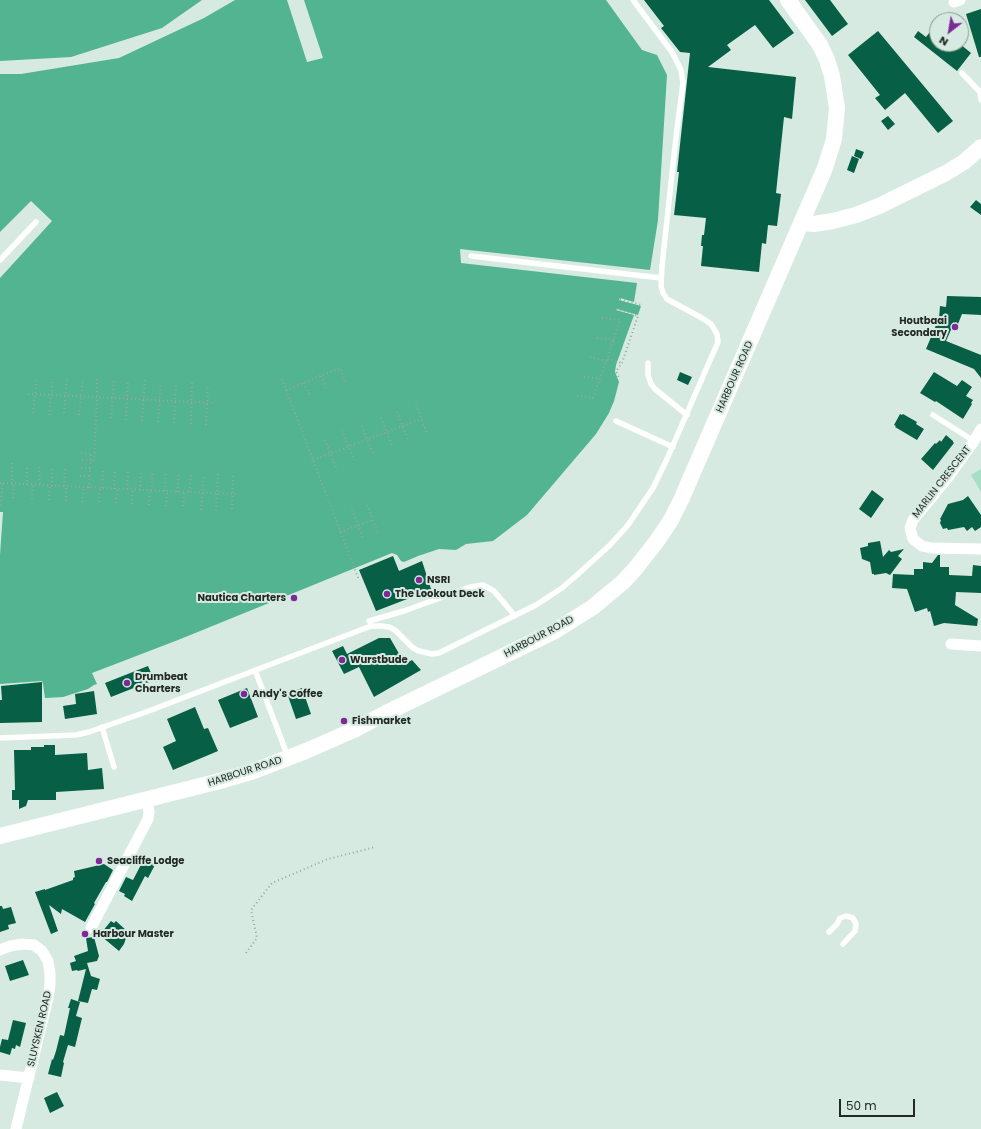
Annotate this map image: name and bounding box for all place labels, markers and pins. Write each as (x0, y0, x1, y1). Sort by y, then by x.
place label: Houtbaai Secondary (891, 315, 947, 338)
marker: Houtbaai Secondary (950, 322, 960, 332)
place label: NSRI (427, 574, 450, 586)
marker: NSRI (414, 575, 424, 585)
place label: The Lookout Deck (395, 588, 485, 600)
marker: The Lookout Deck (382, 589, 392, 599)
place label: Nautica Charters (197, 592, 286, 604)
marker: Nautica Charters (289, 593, 299, 603)
place label: Wurstbude (350, 654, 408, 666)
marker: Wurstbude (337, 655, 347, 665)
place label: Drumbeat Charters (135, 671, 188, 694)
marker: Drumbeat Charters (122, 678, 132, 688)
place label: Andy's Coffee (252, 688, 323, 700)
marker: Andy's Coffee (239, 689, 249, 699)
place label: Fishmarket (352, 715, 411, 727)
marker: Fishmarket (339, 716, 349, 726)
place label: Seacliffe Lodge (107, 855, 184, 867)
marker: Seacliffe Lodge (94, 856, 104, 866)
place label: Harbour Master (93, 928, 174, 940)
marker: Harbour Master (80, 929, 90, 939)

